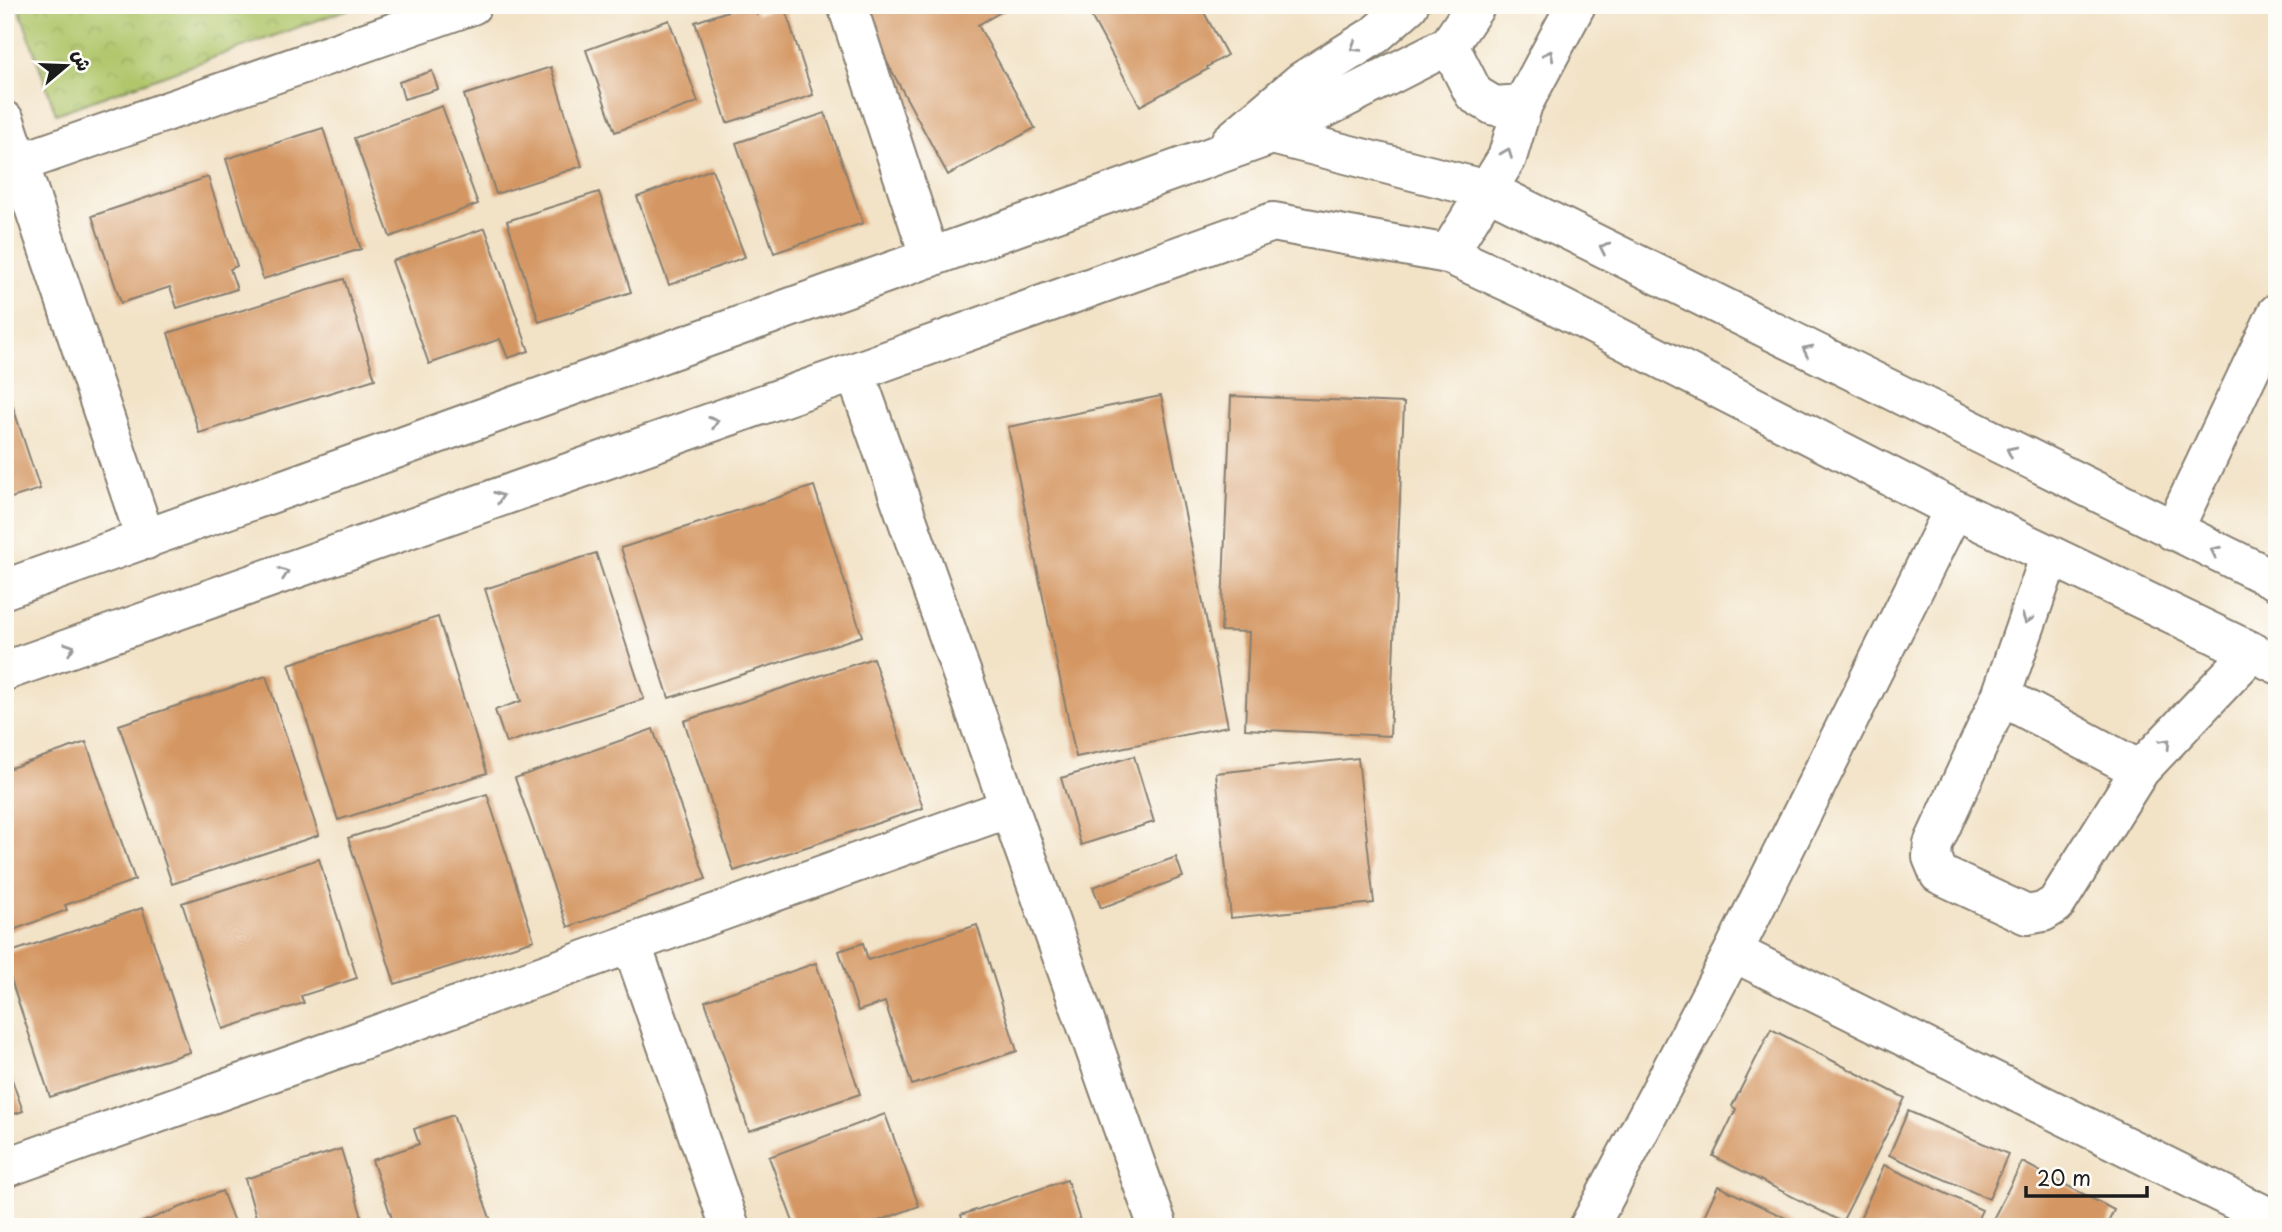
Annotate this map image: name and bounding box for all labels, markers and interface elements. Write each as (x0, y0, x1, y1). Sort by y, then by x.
north arrow (32, 32, 102, 102)
one-way arrow (1350, 39, 1363, 52)
text: ش (66, 46, 100, 75)
one-way arrow (1541, 50, 1554, 62)
one-way arrow (1499, 148, 1513, 160)
one-way arrow (1599, 243, 1611, 257)
one-way arrow (1802, 344, 1814, 358)
one-way arrow (707, 416, 719, 430)
one-way arrow (2006, 446, 2018, 460)
one-way arrow (492, 491, 505, 505)
one-way arrow (2210, 546, 2222, 560)
one-way arrow (278, 567, 290, 581)
one-way arrow (2021, 613, 2035, 625)
one-way arrow (63, 642, 75, 656)
one-way arrow (2157, 739, 2170, 752)
scale bar (2026, 1155, 2147, 1199)
text: 20 m (2037, 1161, 2091, 1193)

